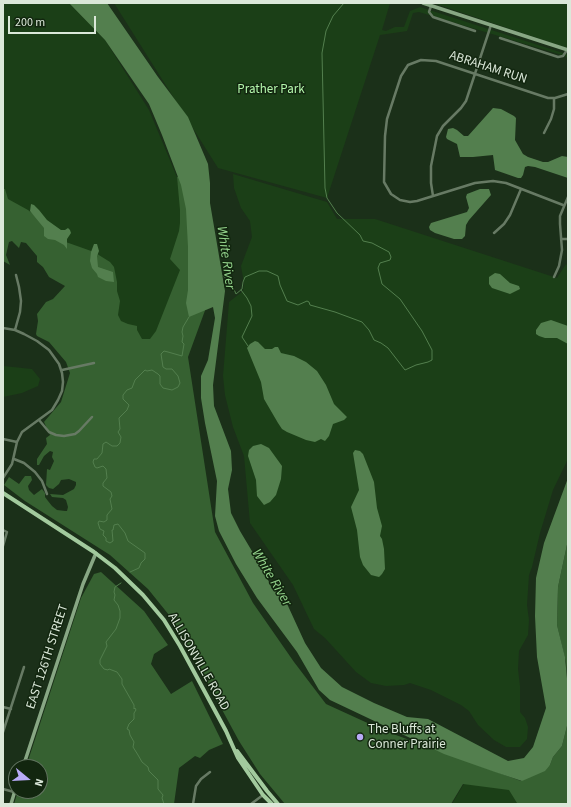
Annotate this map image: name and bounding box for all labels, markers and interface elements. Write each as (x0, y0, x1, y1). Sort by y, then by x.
scale bar (10, 8, 98, 34)
text: 200 m (15, 14, 45, 31)
street label: ABRAHAM RUN (447, 48, 529, 88)
park label: Prather Park (237, 82, 305, 98)
water label: White River (212, 225, 238, 291)
water label: White River (247, 546, 295, 610)
street label: EAST 126TH STREET (24, 603, 72, 711)
street label: ALLISONVILLE ROAD (164, 610, 232, 714)
place label: The Bluffs at Conner Prairie (368, 722, 446, 753)
marker: The Bluffs at Conner Prairie (355, 732, 365, 742)
north arrow (8, 759, 48, 799)
text: N (31, 777, 47, 788)

